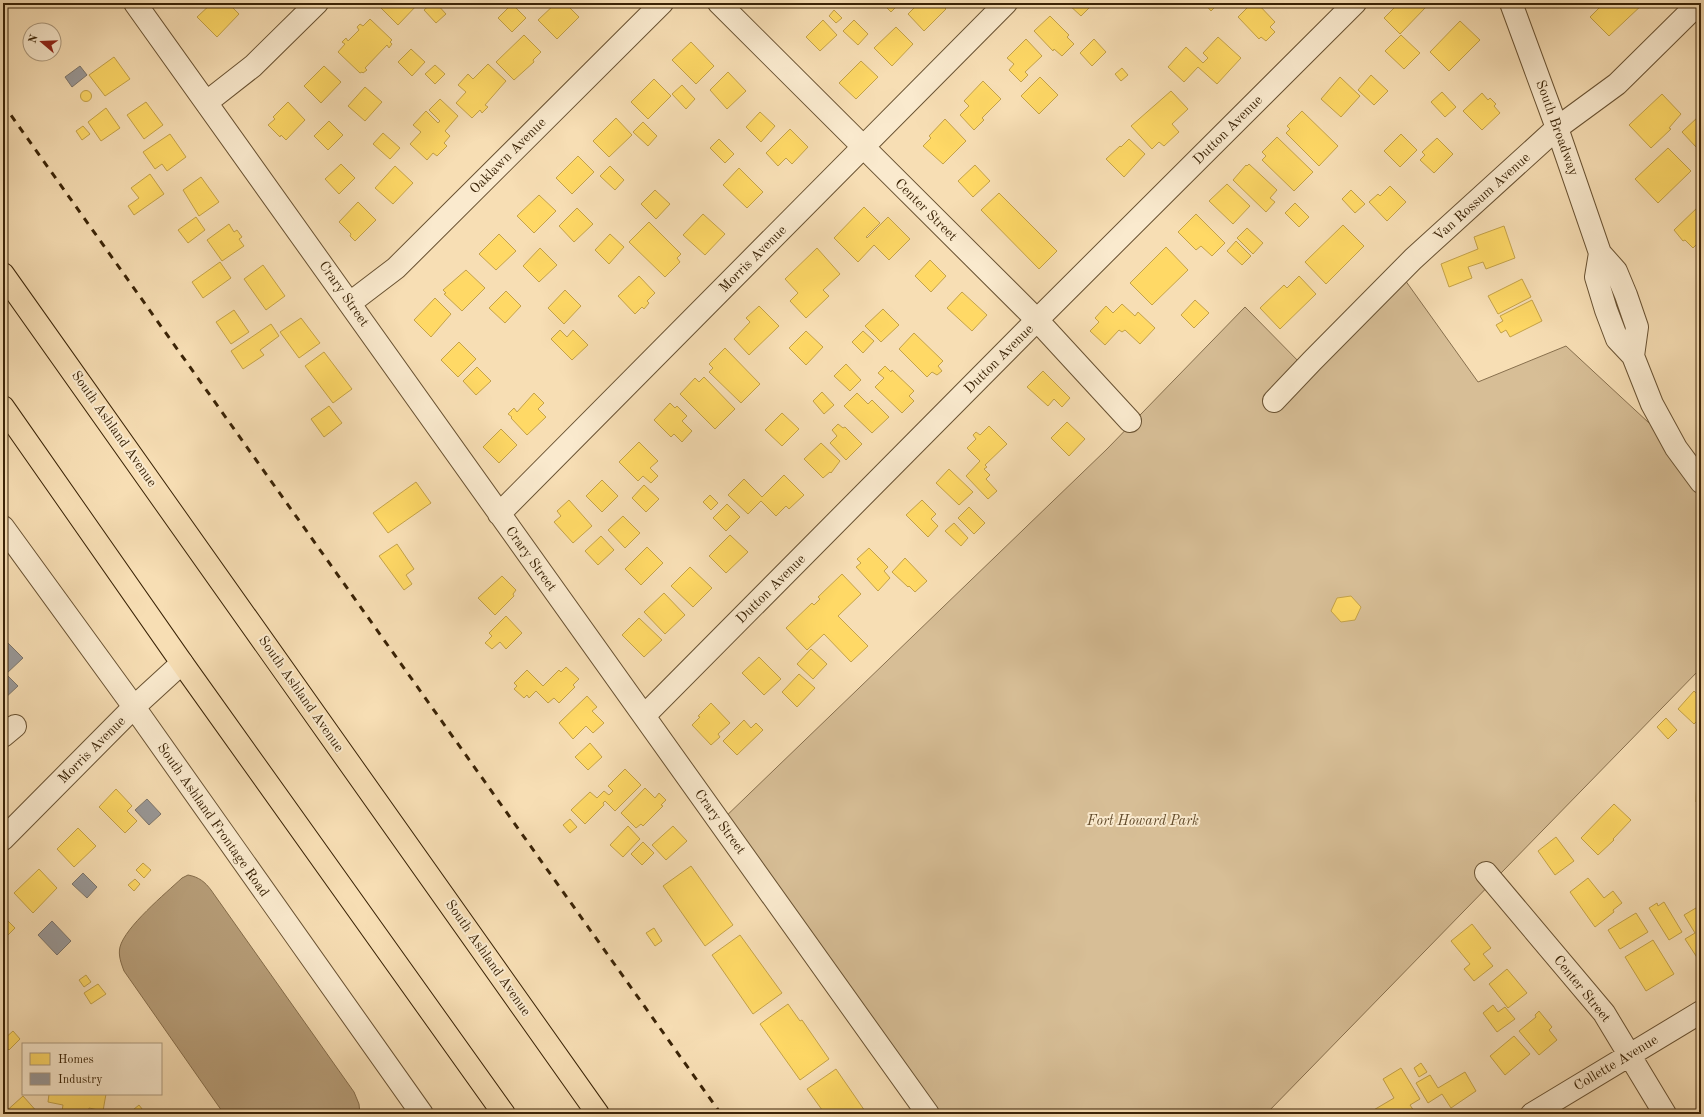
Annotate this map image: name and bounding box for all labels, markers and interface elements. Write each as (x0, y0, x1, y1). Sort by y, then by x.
north arrow (22, 22, 62, 62)
text: N (27, 33, 41, 45)
street label: South Broadway (1533, 78, 1581, 178)
street label: Dutton Avenue (1191, 93, 1265, 167)
street label: Oaklawn Avenue (467, 115, 549, 197)
street label: Van Rossum Avenue (1431, 150, 1533, 244)
street label: Center Street (892, 176, 960, 244)
street label: Morris Avenue (717, 223, 789, 295)
street label: Crary Street (316, 259, 372, 329)
street label: Dutton Avenue (962, 322, 1036, 396)
street label: South Ashland Avenue (69, 369, 159, 489)
street label: Crary Street (503, 524, 559, 594)
street label: Dutton Avenue (734, 552, 808, 626)
street label: South Ashland Avenue (256, 634, 346, 754)
street label: Morris Avenue (56, 714, 128, 786)
street label: South Ashland Frontage Road (154, 741, 272, 899)
street label: Crary Street (692, 787, 748, 857)
park label: Fort Howard Park (1086, 814, 1199, 828)
street label: South Ashland Avenue (443, 898, 533, 1018)
street label: Center Street (1551, 953, 1613, 1025)
street label: Collette Avenue (1572, 1033, 1660, 1093)
legend (22, 1043, 162, 1095)
text: Homes (58, 1054, 94, 1066)
text: Industry (58, 1074, 103, 1086)

